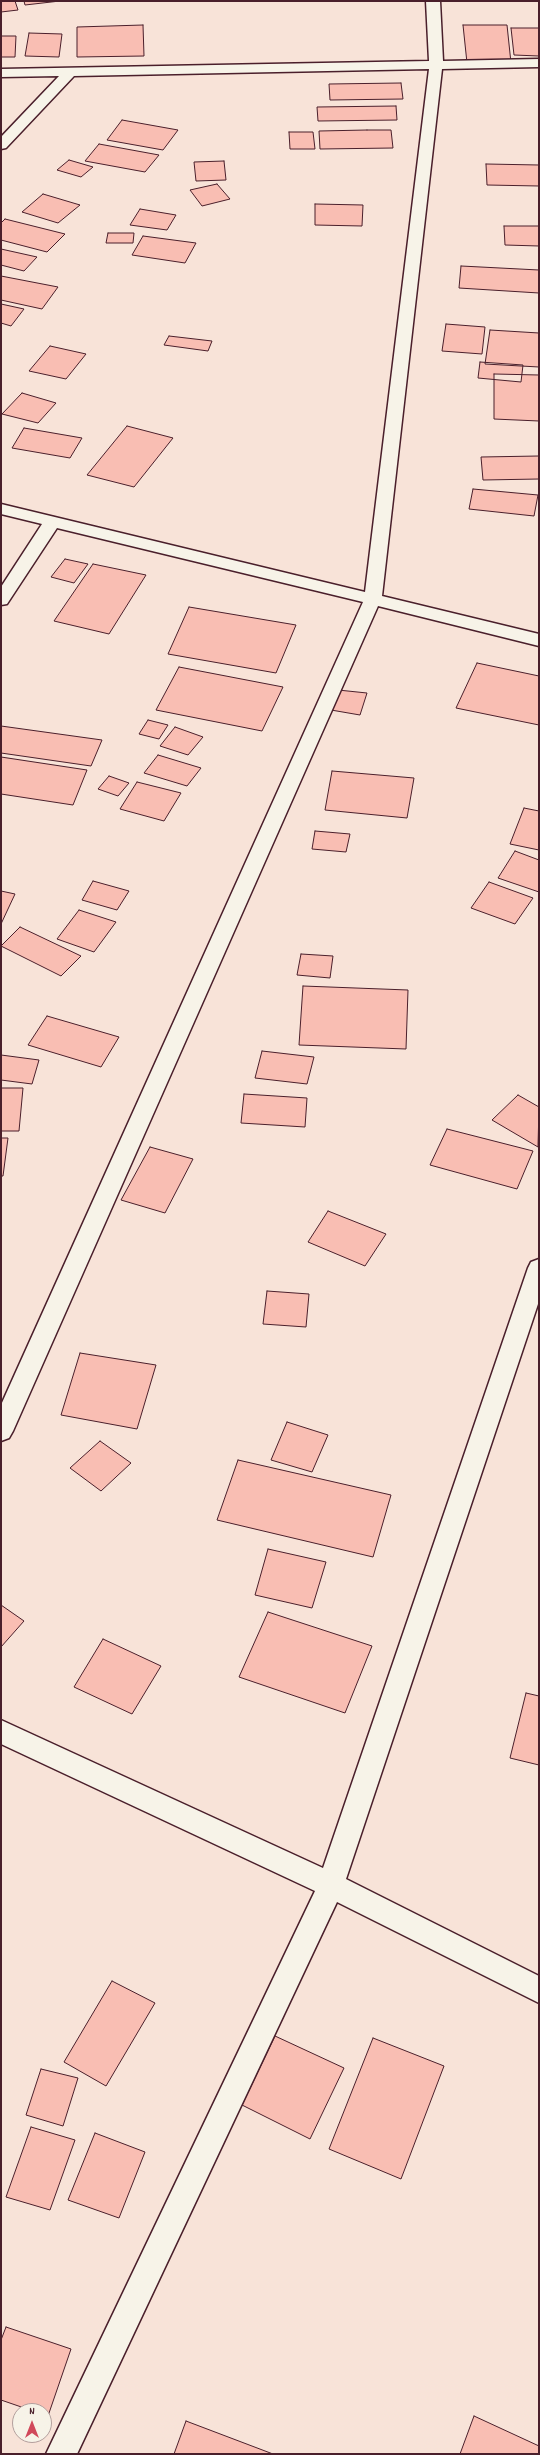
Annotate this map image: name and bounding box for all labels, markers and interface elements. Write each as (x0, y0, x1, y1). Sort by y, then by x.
north arrow (12, 2403, 52, 2443)
text: N (29, 2404, 35, 2420)

